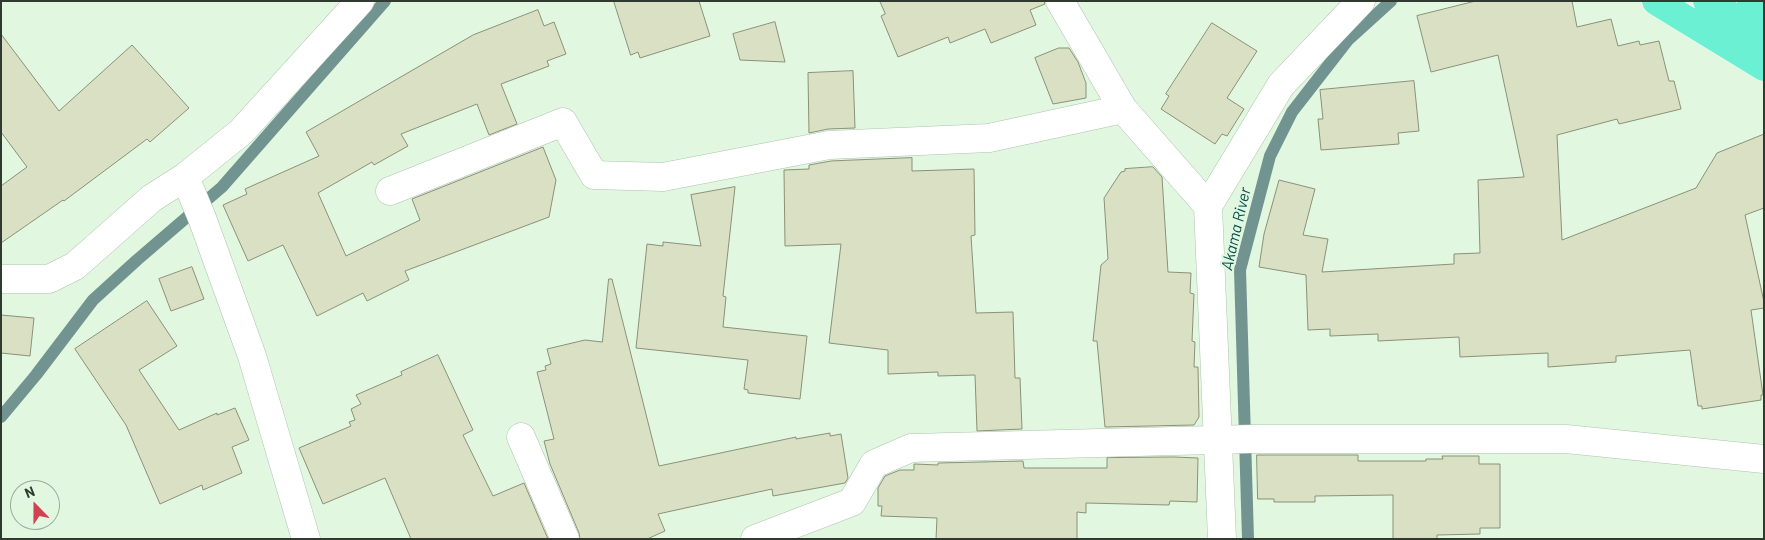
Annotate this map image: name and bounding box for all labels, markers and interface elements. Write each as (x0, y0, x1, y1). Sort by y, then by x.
water label: Akama River (1217, 186, 1255, 272)
north arrow (10, 480, 60, 530)
text: N (22, 482, 37, 501)

